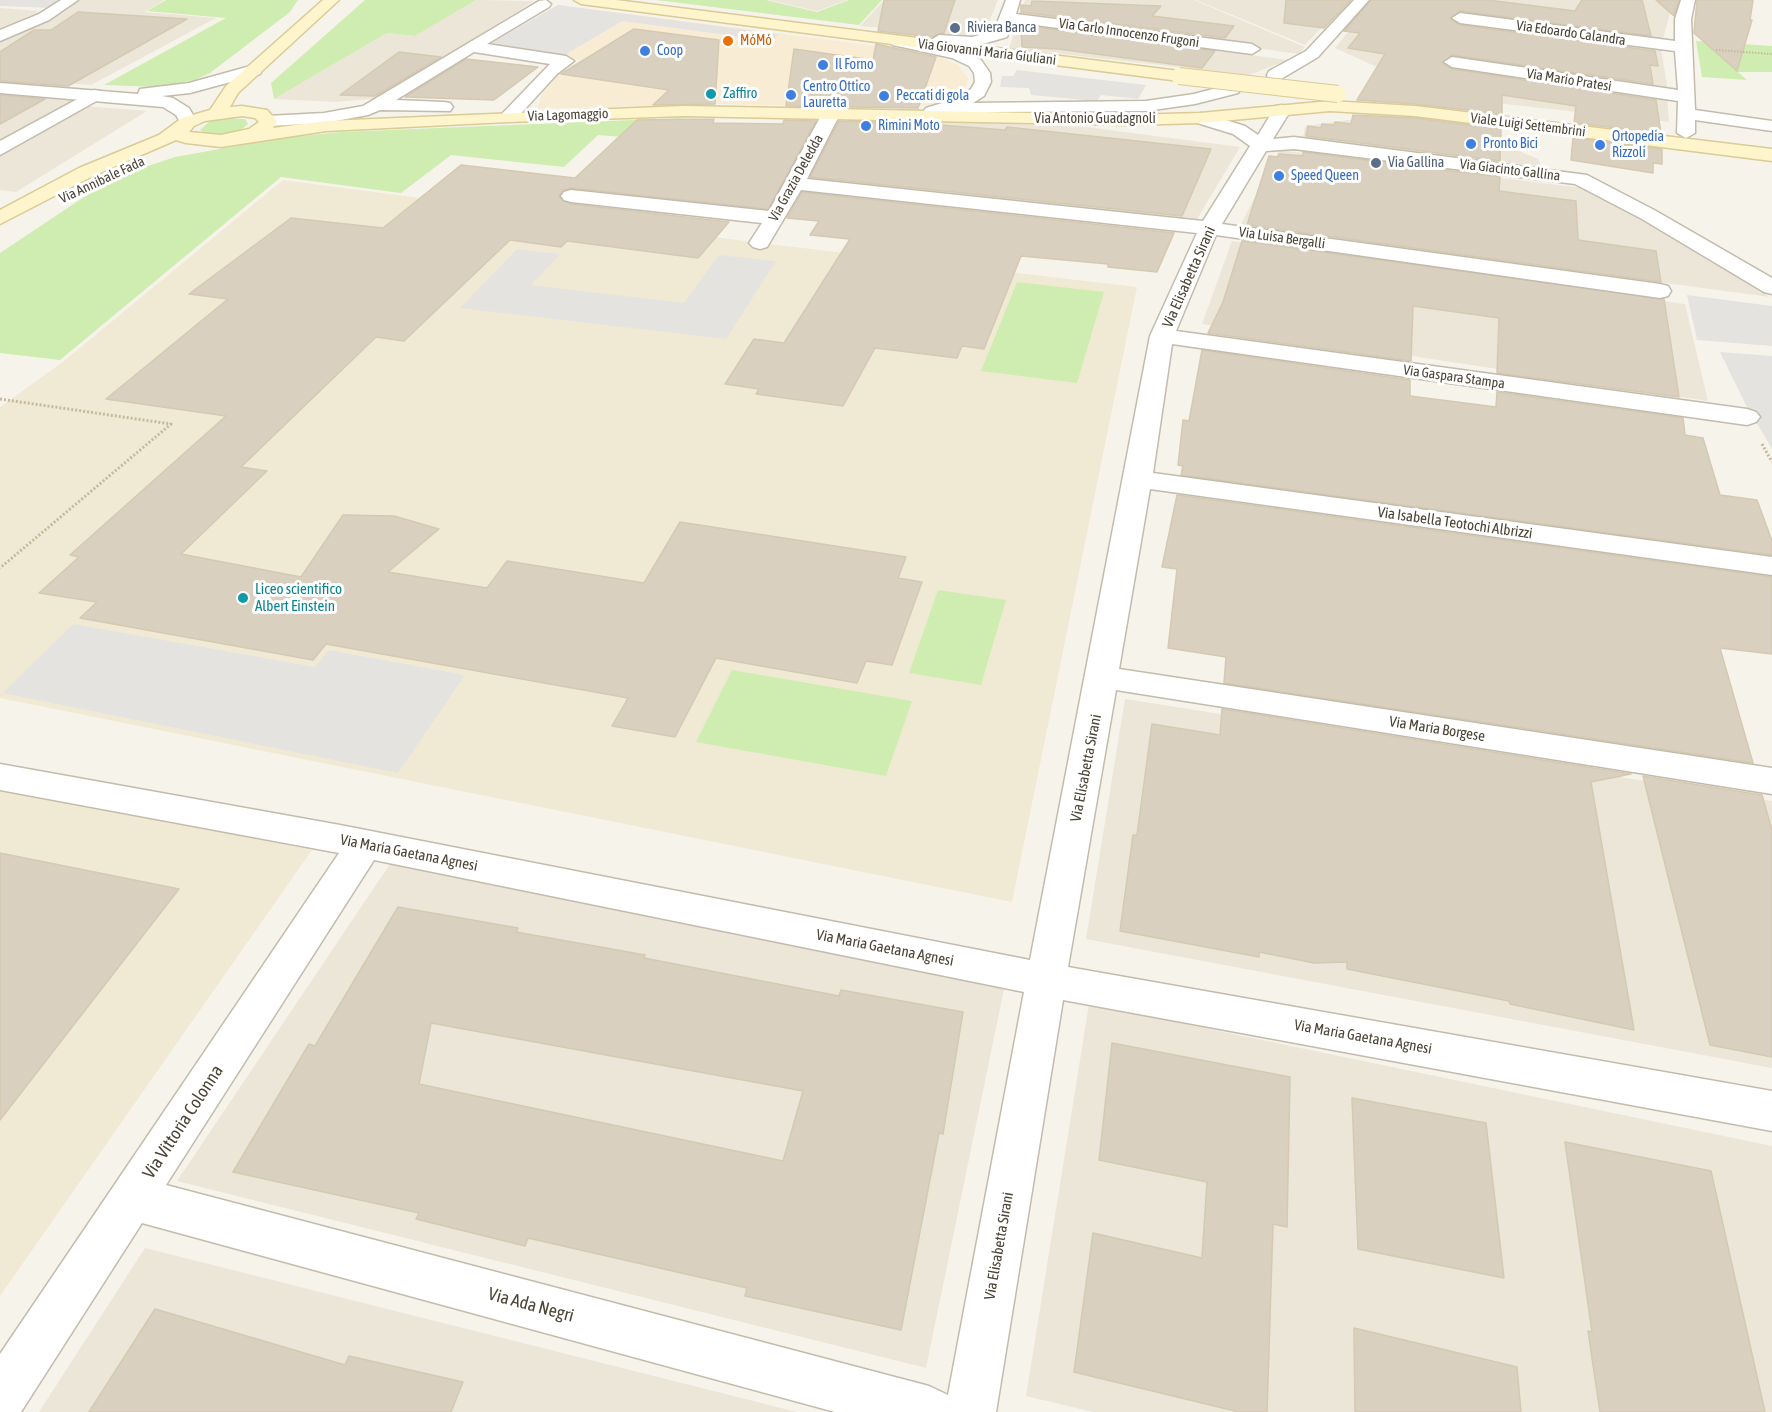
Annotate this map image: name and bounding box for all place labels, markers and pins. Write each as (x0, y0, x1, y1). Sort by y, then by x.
place label: Riviera Banca (967, 20, 1036, 36)
marker: Riviera Banca (948, 21, 962, 35)
place label: MóMó (740, 33, 772, 49)
marker: MóMó (721, 34, 735, 48)
place label: Coop (657, 43, 683, 59)
marker: Coop (638, 44, 652, 58)
place label: Il Forno (835, 57, 874, 73)
marker: Il Forno (816, 58, 830, 72)
place label: Centro Ottico Lauretta (803, 79, 870, 112)
place label: Zaffiro (723, 86, 757, 102)
marker: Zaffiro (704, 87, 718, 101)
marker: Centro Ottico Lauretta (784, 88, 798, 102)
place label: Peccati di gola (896, 88, 969, 104)
marker: Peccati di gola (877, 89, 891, 103)
place label: Rimini Moto (878, 118, 940, 134)
marker: Rimini Moto (859, 119, 873, 133)
place label: Ortopedia Rizzoli (1612, 129, 1664, 162)
place label: Pronto Bici (1483, 136, 1538, 152)
marker: Pronto Bici (1464, 137, 1478, 151)
marker: Ortopedia Rizzoli (1593, 138, 1607, 152)
place label: Via Gallina (1388, 155, 1444, 171)
marker: Via Gallina (1369, 156, 1383, 170)
place label: Speed Queen (1291, 168, 1359, 184)
marker: Speed Queen (1272, 169, 1286, 183)
place label: Liceo scientifico Albert Einstein (255, 580, 342, 615)
marker: Liceo scientifico Albert Einstein (236, 591, 250, 605)

